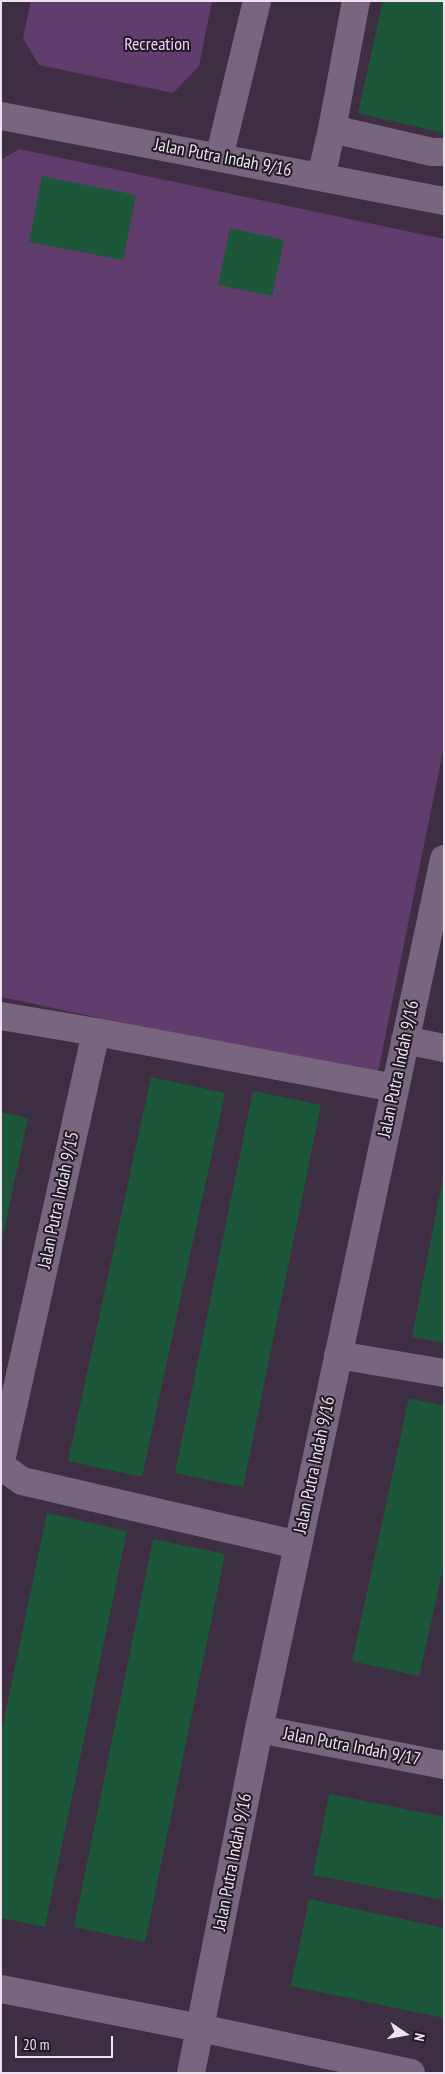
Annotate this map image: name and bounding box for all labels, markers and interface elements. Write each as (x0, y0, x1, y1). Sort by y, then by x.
park label: Recreation (124, 34, 190, 56)
street label: Jalan Putra Indah 9/16 (153, 134, 293, 182)
street label: Jalan Putra Indah 9/16 (374, 999, 424, 1139)
street label: Jalan Putra Indah 9/15 (34, 1130, 84, 1270)
street label: Jalan Putra Indah 9/16 (290, 1395, 340, 1535)
street label: Jalan Putra Indah 9/17 (282, 1723, 422, 1771)
street label: Jalan Putra Indah 9/16 (209, 1792, 257, 1932)
north arrow (380, 2009, 430, 2059)
scale bar (18, 2026, 115, 2058)
text: N (410, 2032, 429, 2043)
text: 20 m (23, 2035, 49, 2054)

